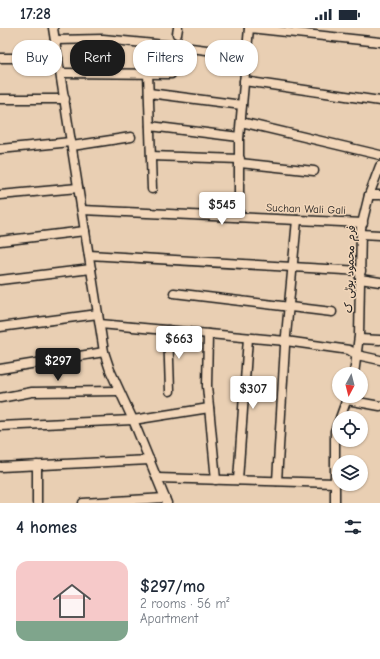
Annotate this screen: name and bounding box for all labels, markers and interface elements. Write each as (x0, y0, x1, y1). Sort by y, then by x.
text: 17:28 (20, 5, 51, 23)
chip: Buy (12, 40, 62, 76)
chip: Rent (70, 40, 125, 76)
chip: Filters (133, 40, 197, 76)
chip: New (205, 40, 258, 76)
pin: $545 (198, 192, 246, 226)
text: $545 (208, 197, 236, 212)
street label: Suchan Wali Gali (266, 201, 346, 217)
street label: فرم محمود بوٹی ک (342, 225, 360, 313)
pin: $663 (155, 326, 203, 360)
text: $663 (165, 331, 193, 346)
pin: $297 (34, 348, 82, 382)
text: $297 (45, 353, 71, 368)
north arrow (332, 367, 368, 403)
map controls (332, 367, 368, 491)
pin: $307 (229, 376, 277, 410)
text: $307 (239, 381, 267, 396)
button: locate (332, 411, 368, 447)
button: layers (332, 455, 368, 491)
icon: filters (342, 516, 364, 538)
text: 4 homes (16, 518, 77, 537)
icon: home (48, 577, 96, 625)
text: $297/mo (140, 577, 205, 596)
text: 2 rooms · 56 m² (140, 596, 229, 611)
text: Apartment (140, 611, 198, 626)

